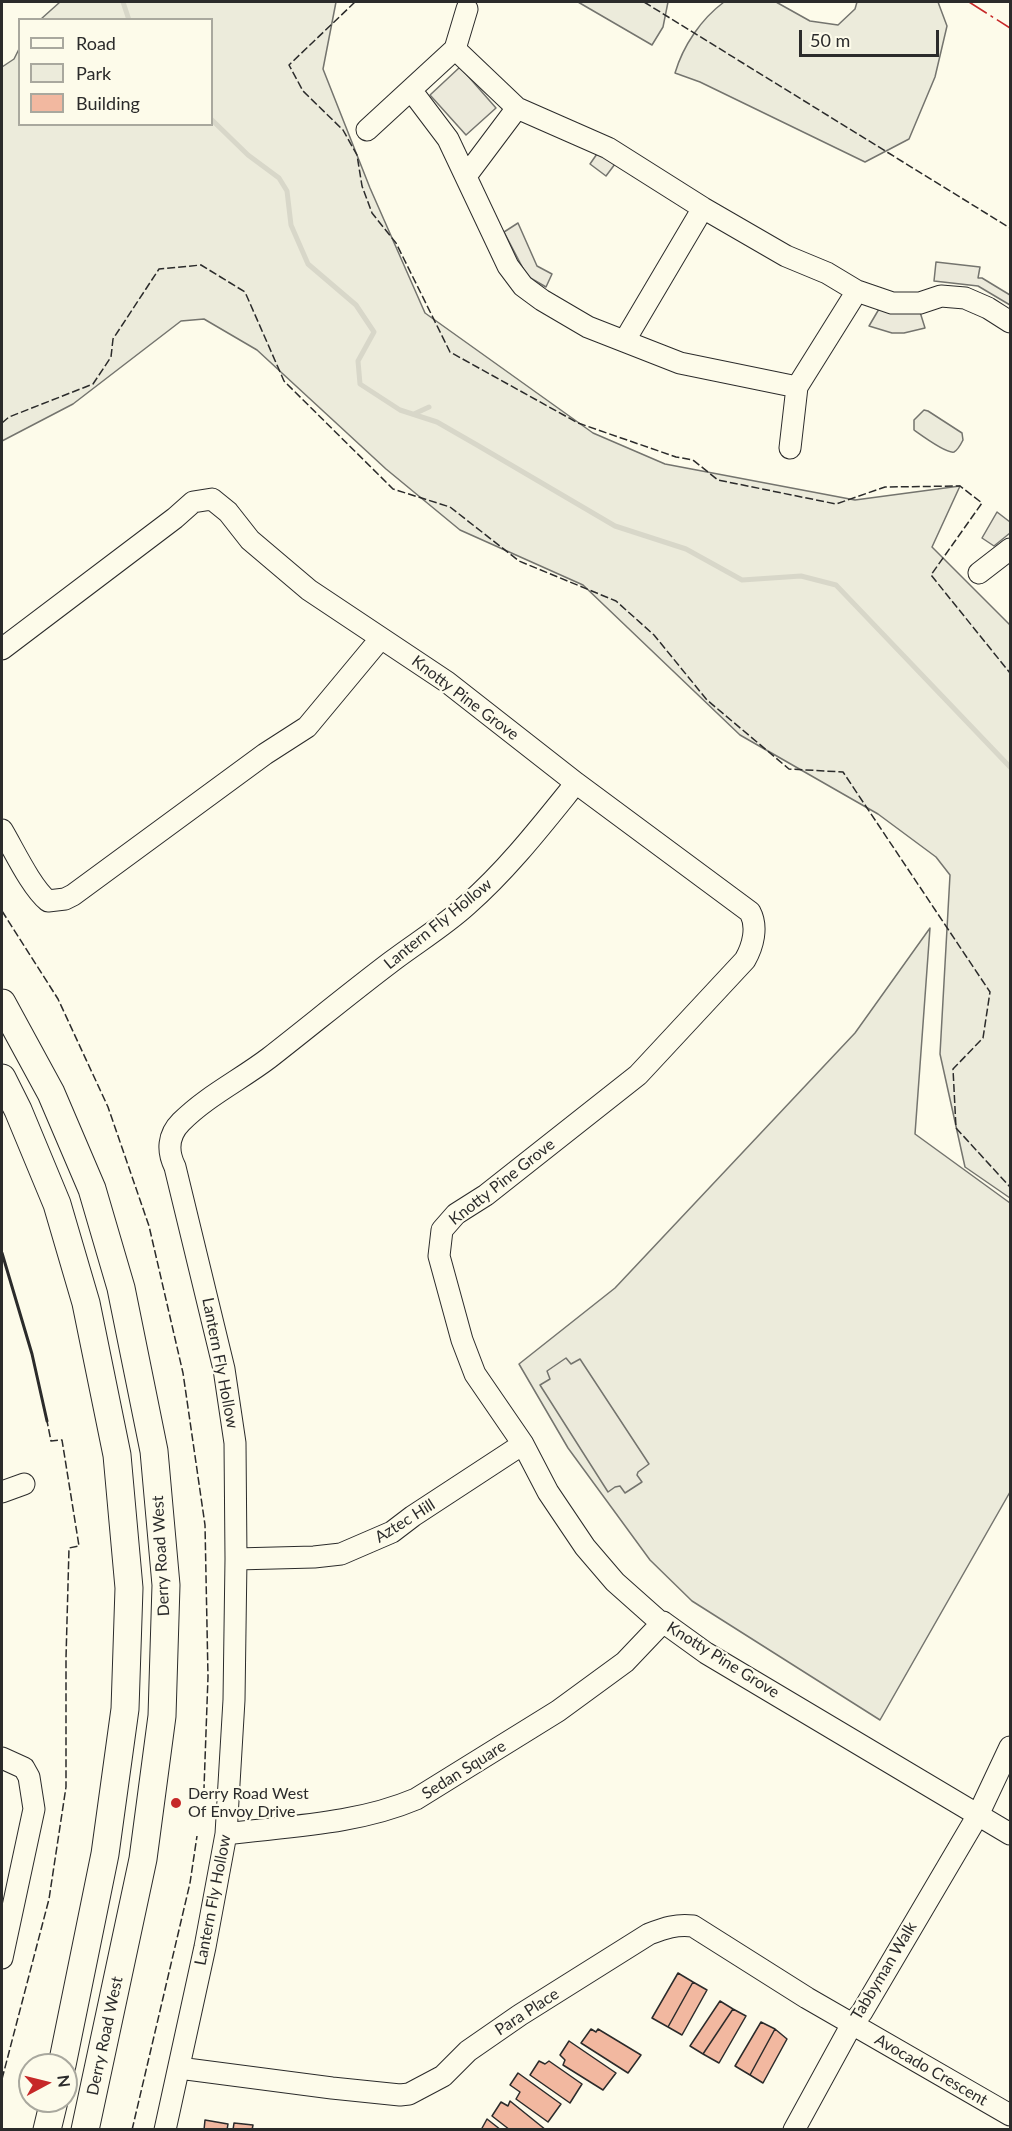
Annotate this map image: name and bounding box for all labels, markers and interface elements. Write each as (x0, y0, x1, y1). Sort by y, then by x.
legend (18, 18, 213, 126)
scale bar (802, 18, 942, 56)
text: 50 m (810, 29, 850, 51)
text: Road (76, 32, 116, 54)
text: Park (76, 62, 111, 84)
text: Building (76, 92, 140, 114)
street label: Knotty Pine Grove (408, 652, 522, 744)
street label: Lantern Fly Hollow (380, 875, 496, 973)
street label: Knotty Pine Grove (445, 1135, 559, 1229)
street label: Lantern Fly Hollow (198, 1296, 242, 1430)
street label: Derry Road West (148, 1495, 174, 1617)
street label: Aztec Hill (371, 1495, 439, 1547)
street label: Knotty Pine Grove (663, 1618, 783, 1702)
street label: Sedan Square (418, 1737, 510, 1803)
place label: Derry Road West Of Envoy Drive (188, 1784, 309, 1822)
marker: Derry Road West Of Envoy Drive (169, 1796, 183, 1810)
street label: Lantern Fly Hollow (191, 1833, 235, 1967)
street label: Tabbyman Walk (847, 1918, 921, 2024)
street label: Derry Road West (83, 1975, 127, 2097)
street label: Para Place (491, 1984, 563, 2040)
street label: Avocado Crescent (871, 2030, 991, 2110)
north arrow (18, 2053, 78, 2113)
text: N (54, 2074, 75, 2088)

